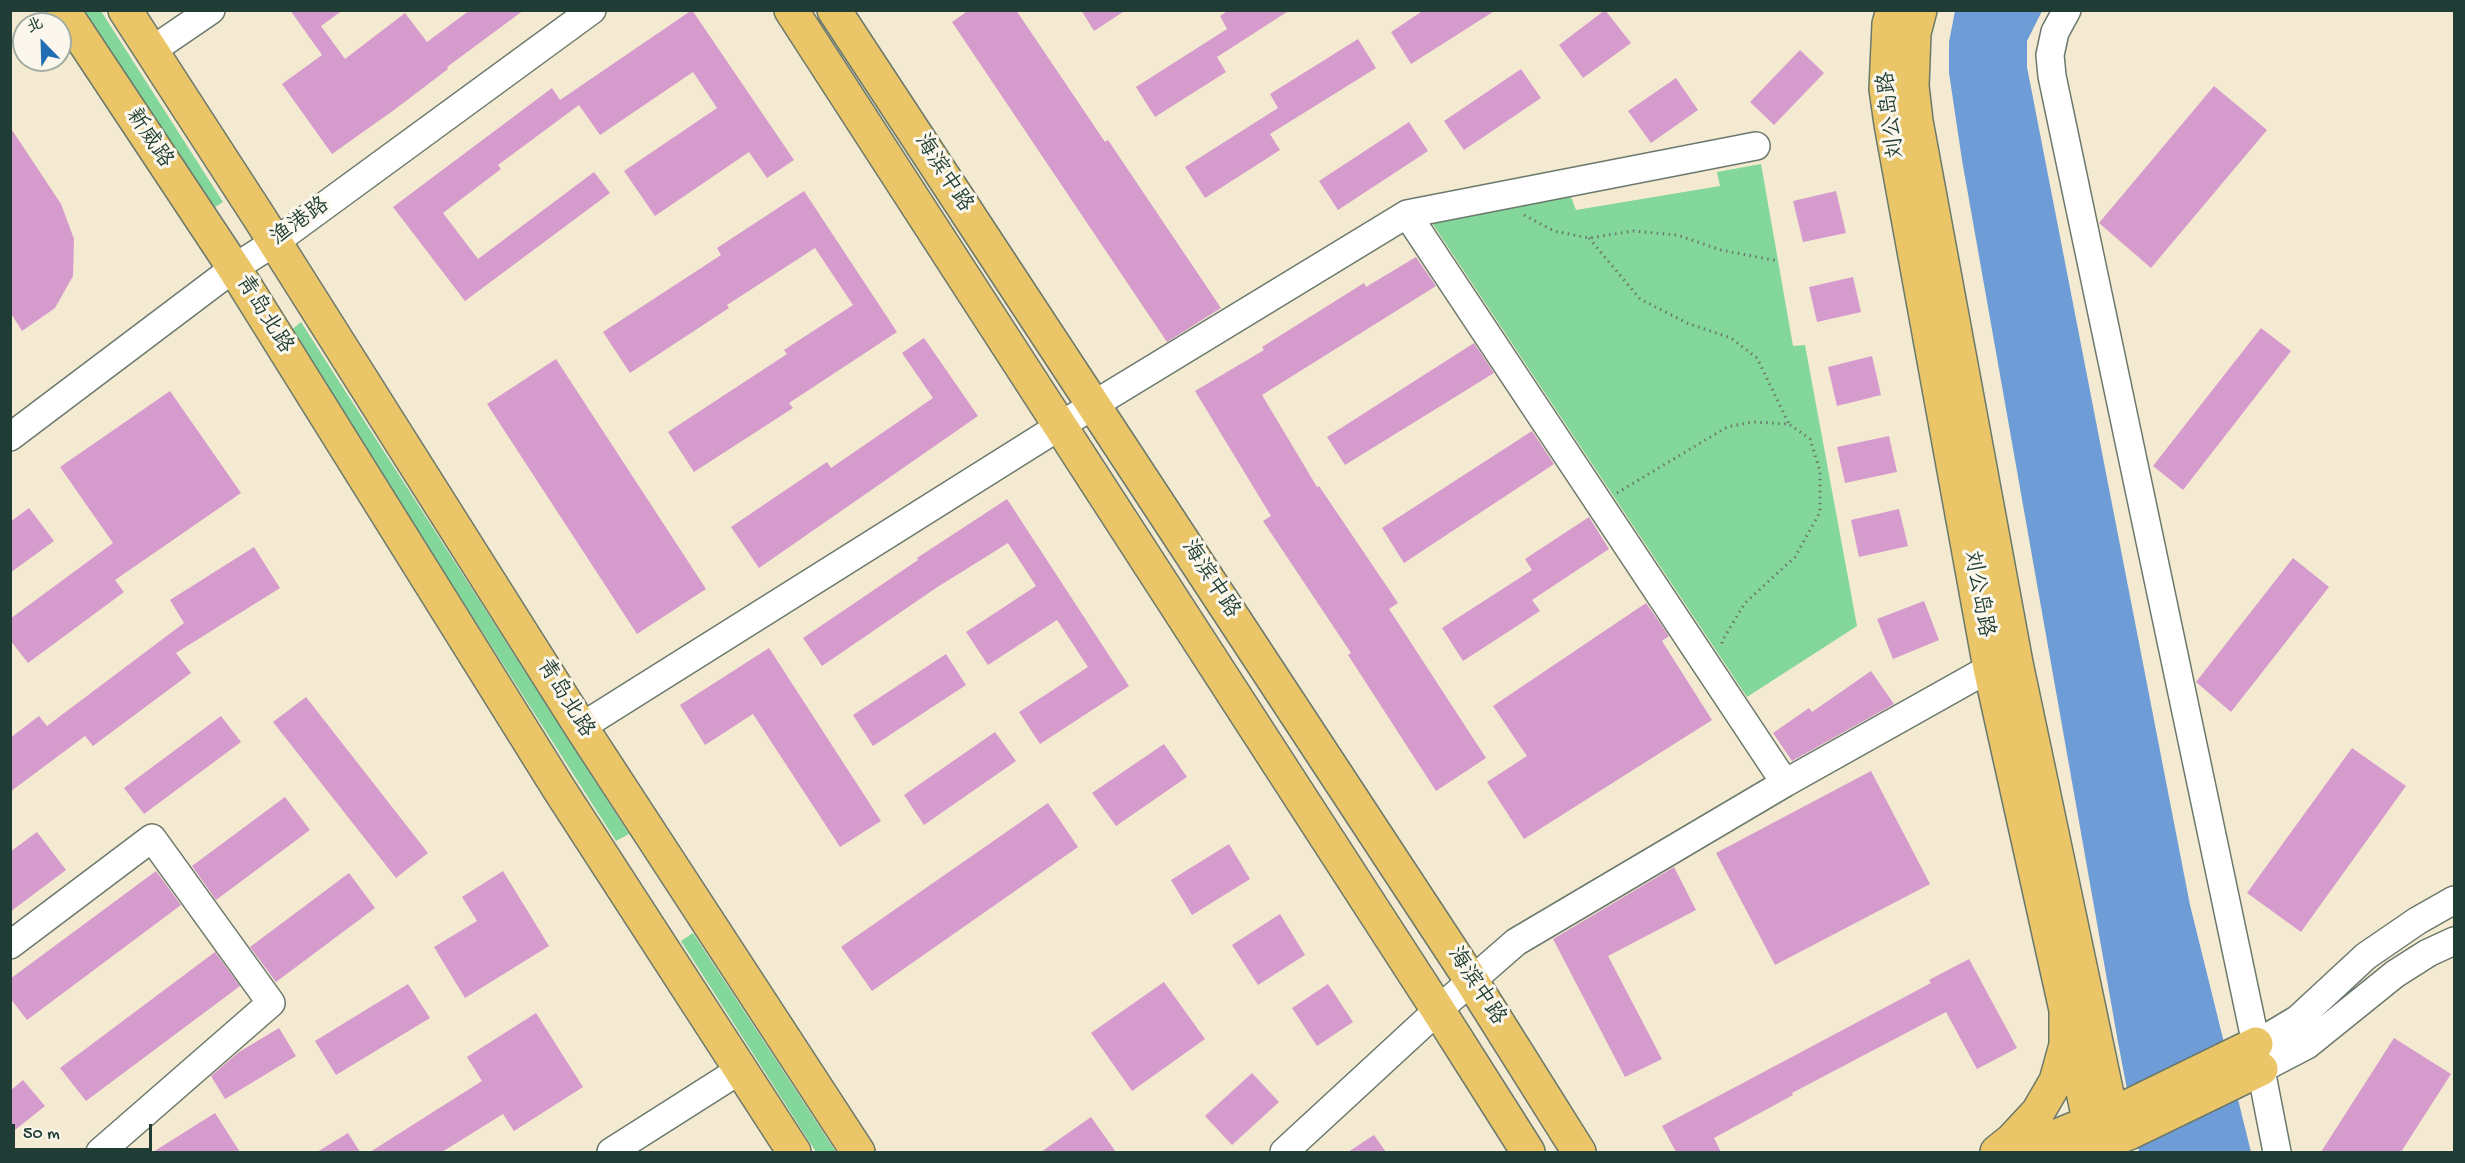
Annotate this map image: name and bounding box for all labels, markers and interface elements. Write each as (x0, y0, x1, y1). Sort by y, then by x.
north arrow (12, 12, 72, 72)
text: 北 (24, 15, 47, 39)
street label: 刘公岛路 (1875, 70, 1911, 160)
street label: 新威路 (119, 104, 177, 174)
street label: 海滨中路 (907, 130, 977, 218)
street label: 渔港路 (267, 193, 335, 253)
street label: 青岛北路 (228, 271, 298, 359)
street label: 海滨中路 (1174, 536, 1244, 624)
street label: 刘公岛路 (1956, 548, 1998, 640)
street label: 青岛北路 (529, 655, 599, 743)
street label: 海滨中路 (1440, 943, 1510, 1031)
scale bar (15, 1112, 154, 1150)
text: 50 m (23, 1124, 60, 1145)

